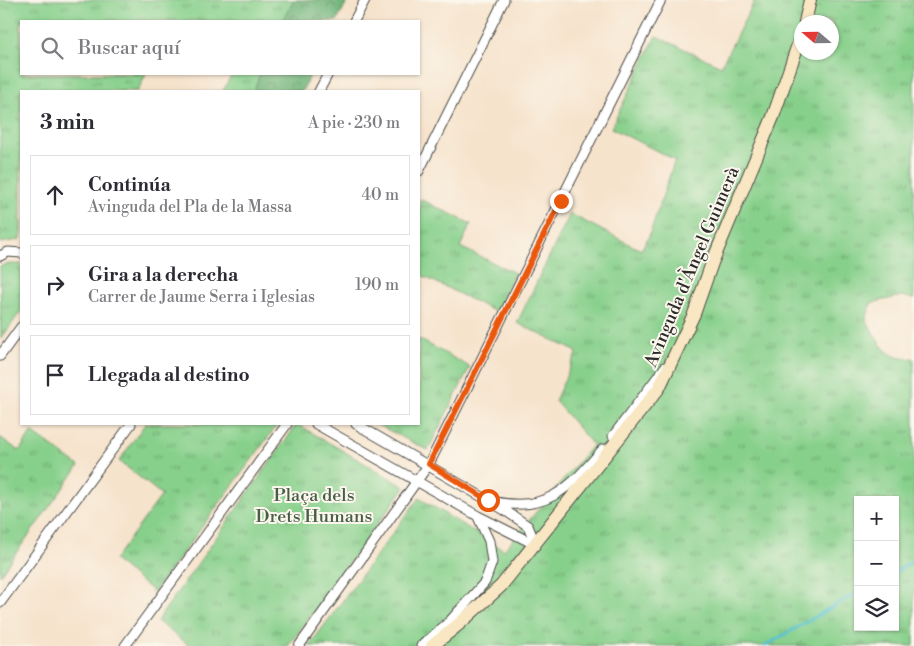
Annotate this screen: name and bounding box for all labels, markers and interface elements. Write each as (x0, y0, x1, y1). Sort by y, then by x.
north arrow (794, 15, 839, 60)
search box (20, 20, 420, 75)
icon: search (38, 34, 66, 62)
text: Buscar aquí (78, 36, 180, 60)
text: 3 min (40, 110, 95, 136)
text: A pie · 230 m (308, 113, 400, 133)
street label: Avinguda d'Àngel Guimerà (639, 163, 745, 372)
text: Continúa (88, 173, 171, 197)
icon: ahead (41, 181, 69, 209)
text: 40 m (362, 185, 399, 205)
route end (550, 190, 573, 213)
text: Avinguda del Pla de la Massa (88, 197, 292, 217)
text: Gira a la derecha (88, 263, 238, 287)
icon: right (41, 271, 69, 299)
text: 190 m (355, 275, 399, 295)
text: Carrer de Jaume Serra i Iglesias (88, 287, 315, 307)
icon: arrive (41, 361, 69, 389)
text: Llegada al destino (88, 363, 250, 387)
park label: Plaça dels Drets Humans (256, 484, 373, 528)
route start (477, 489, 500, 512)
map controls (854, 496, 899, 631)
button: + (854, 496, 899, 541)
button: − (854, 541, 899, 586)
button: layers (854, 586, 899, 631)

